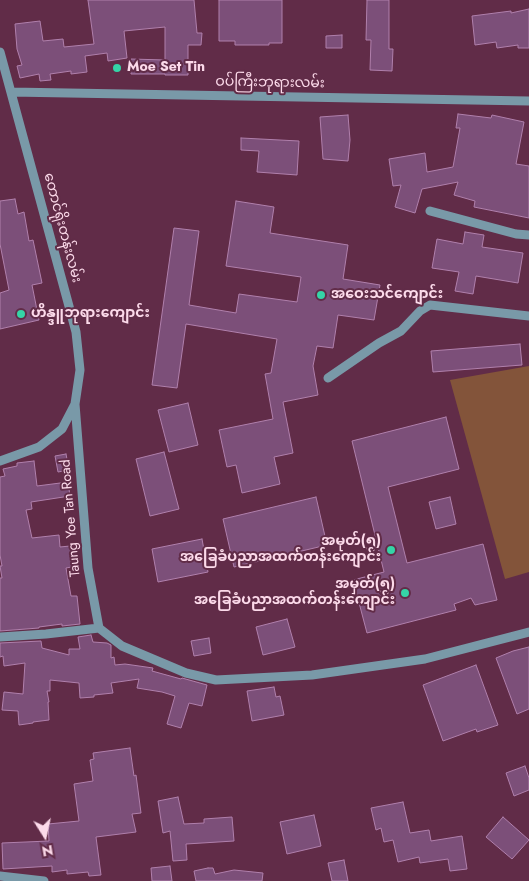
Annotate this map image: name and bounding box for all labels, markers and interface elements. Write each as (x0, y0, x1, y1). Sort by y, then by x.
place label: Moe Set Tin (127, 60, 205, 76)
marker: Moe Set Tin (111, 62, 123, 74)
street label: ဝပ်ကြီးဘုရားလမ်း (215, 74, 325, 92)
street label: တောင်ရိုးတန်းလမ်း (39, 171, 85, 285)
place label: အဝေးသင်ကျောင်း (331, 287, 443, 303)
marker: အဝေးသင်ကျောင်း (315, 289, 327, 301)
place label: ဟိန္ဒူဘုရားကျောင်း (31, 306, 150, 322)
marker: ဟိန္ဒူဘုရားကျောင်း (15, 308, 27, 320)
street label: Taung Yoe Tan Road (57, 459, 85, 577)
place label: အမုတ်(၅) အခြေခံပညာအထက်တန်းကျောင်း (180, 534, 381, 566)
marker: အမုတ်(၅) အခြေခံပညာအထက်တန်းကျောင်း (385, 544, 397, 556)
place label: အမှတ်(၅) အခြေခံပညာအထက်တန်းကျောင်း (194, 577, 395, 610)
marker: အမှတ်(၅) အခြေခံပညာအထက်တန်းကျောင်း (399, 587, 411, 599)
north arrow (20, 811, 70, 861)
text: N (40, 840, 55, 862)

